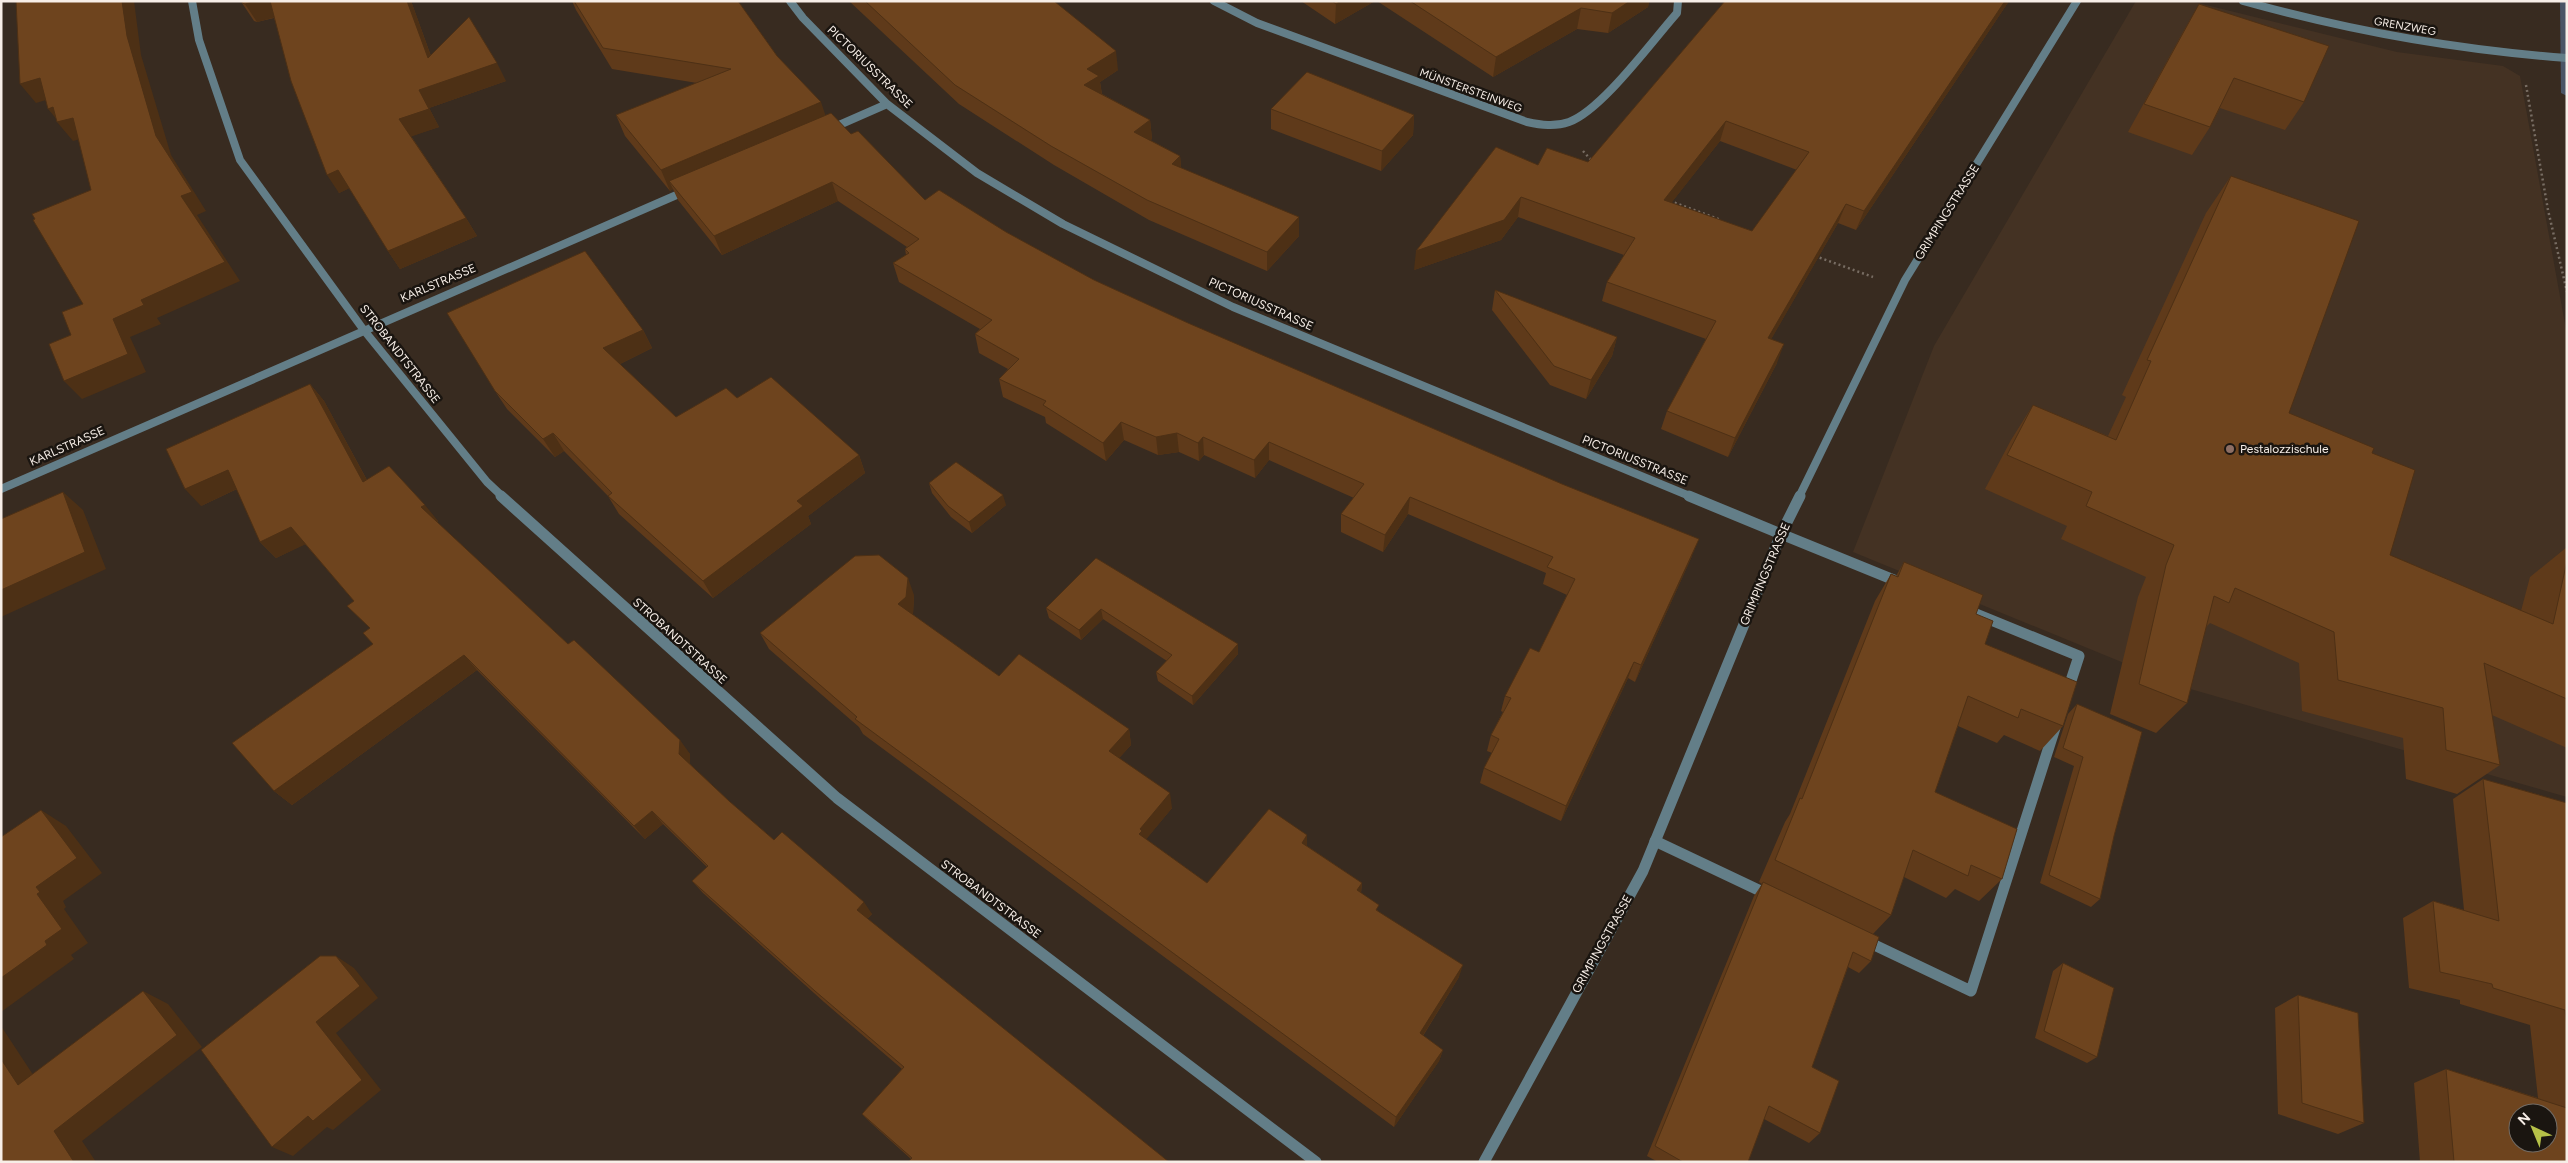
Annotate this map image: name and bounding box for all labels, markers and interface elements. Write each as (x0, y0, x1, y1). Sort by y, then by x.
street label: GRENZWEG (2373, 15, 2437, 38)
street label: PICTORIUSSTRASSE (825, 23, 915, 111)
street label: MÜNSTERSTEINWEG (1418, 65, 1524, 115)
street label: GRIMPINGSTRASSE (1912, 162, 1982, 262)
street label: KARLSTRASSE (398, 261, 478, 305)
street label: PICTORIUSSTRASSE (1207, 275, 1315, 333)
street label: STROBANDTSTRASSE (357, 302, 443, 406)
street label: KARLSTRASSE (27, 423, 107, 469)
street label: PICTORIUSSTRASSE (1580, 432, 1690, 488)
place label: Pestalozzischule (2240, 442, 2329, 456)
marker: Pestalozzischule (2224, 443, 2236, 455)
street label: GRIMPINGSTRASSE (1737, 521, 1793, 627)
street label: STROBANDTSTRASSE (630, 595, 730, 687)
street label: STROBANDTSTRASSE (938, 857, 1044, 941)
street label: GRIMPINGSTRASSE (1569, 892, 1635, 996)
north arrow (2508, 1103, 2558, 1153)
text: N (2515, 1109, 2534, 1129)

